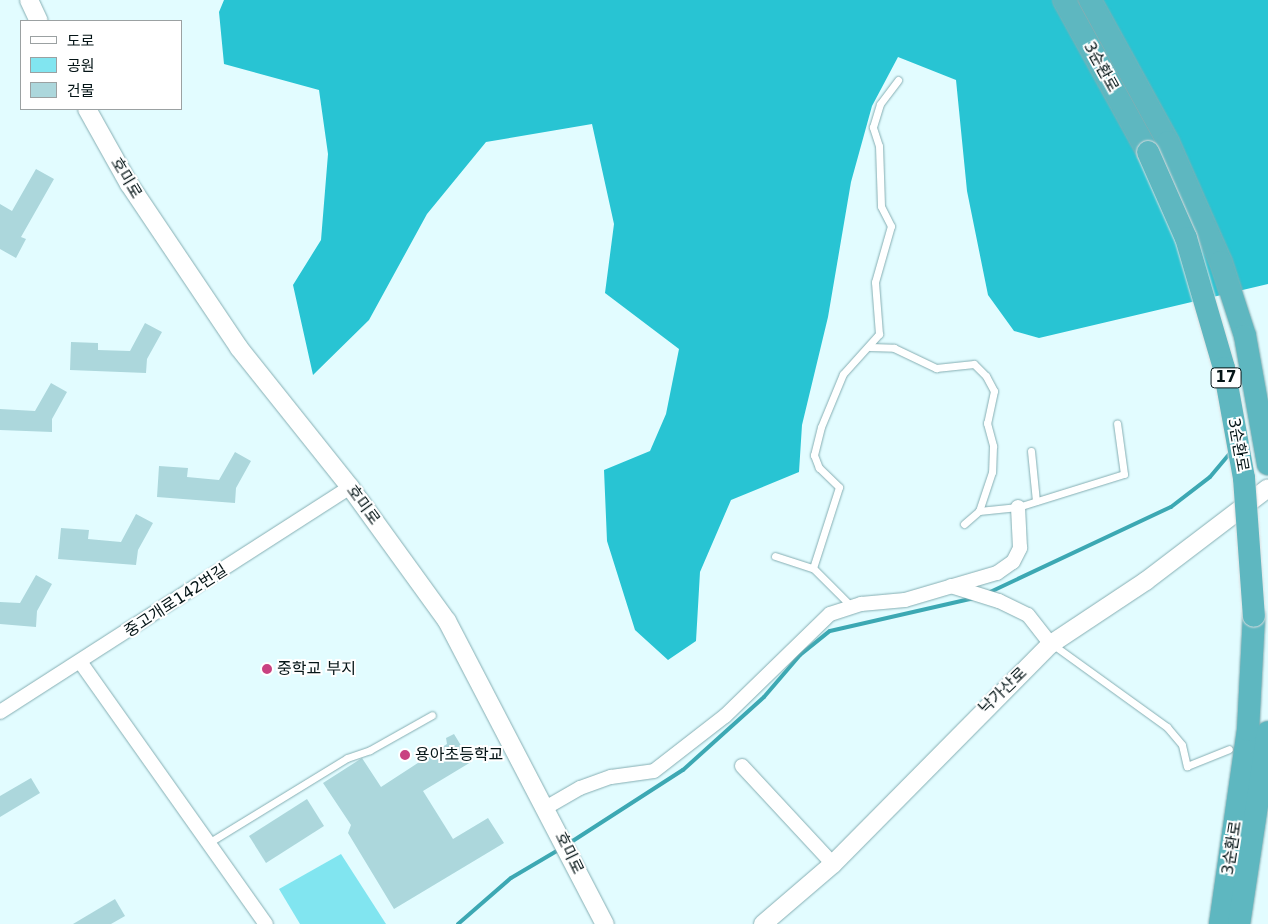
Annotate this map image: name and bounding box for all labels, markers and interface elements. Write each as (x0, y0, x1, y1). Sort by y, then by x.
legend (20, 20, 182, 110)
text: 도로 (67, 32, 95, 50)
street label: 3순환로 (1079, 39, 1123, 95)
text: 공원 (67, 57, 95, 75)
text: 건물 (67, 82, 95, 100)
street label: 호미로 (106, 154, 146, 202)
road number: 17 (1210, 366, 1242, 390)
street label: 3순환로 (1224, 417, 1252, 473)
street label: 호미로 (342, 481, 384, 529)
street label: 중고개로142번길 (121, 561, 231, 641)
place label: 중학교 부지 (277, 659, 356, 679)
marker: 중학교 부지 (261, 663, 273, 675)
street label: 낙가산로 (975, 664, 1031, 718)
place label: 용아초등학교 (415, 745, 503, 765)
marker: 용아초등학교 (399, 749, 411, 761)
street label: 3순환로 (1218, 820, 1246, 876)
street label: 호미로 (551, 829, 587, 877)

